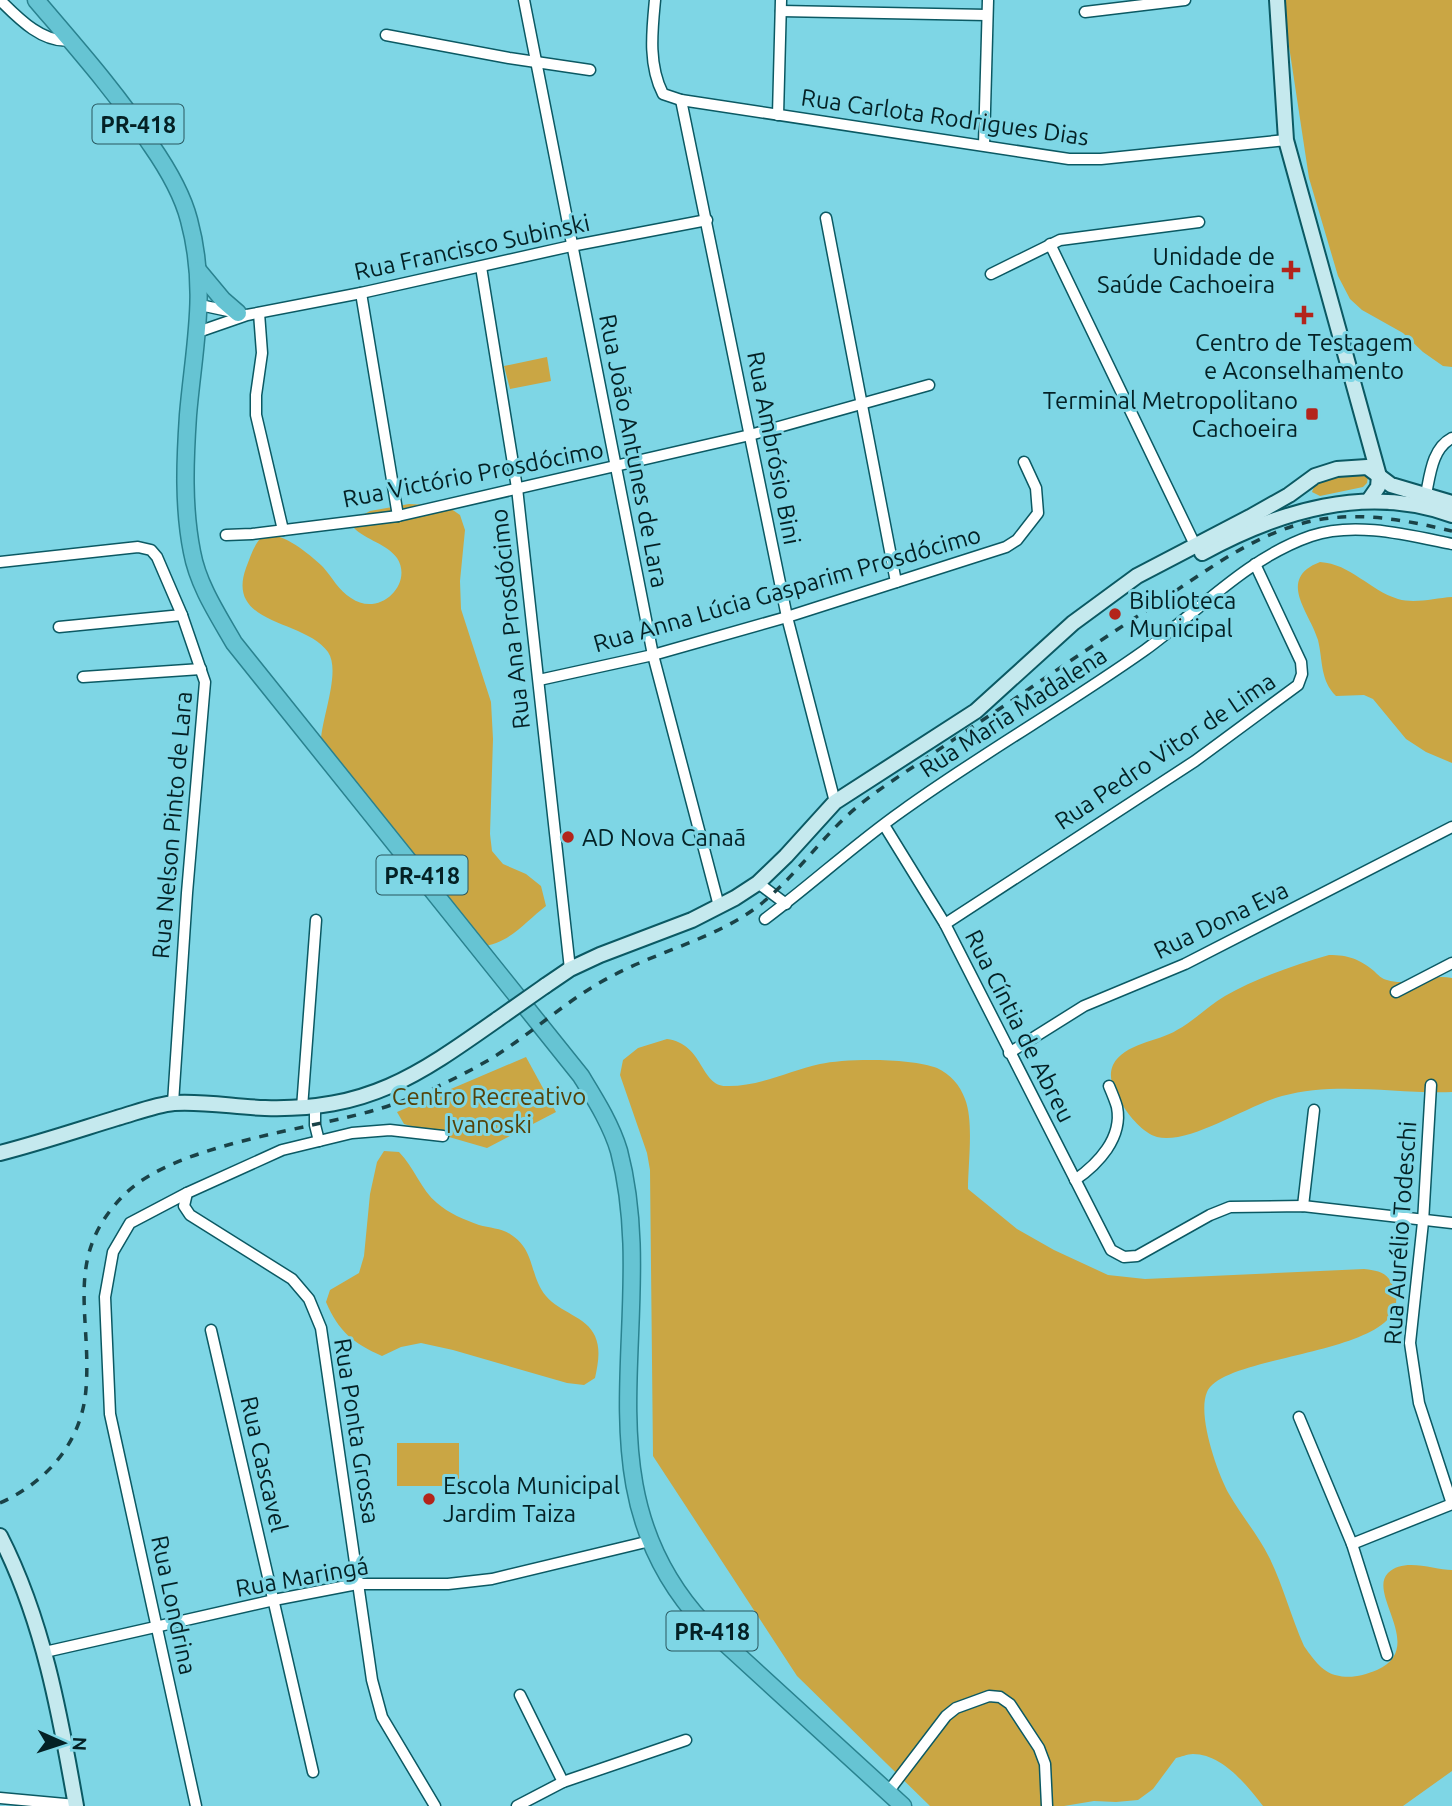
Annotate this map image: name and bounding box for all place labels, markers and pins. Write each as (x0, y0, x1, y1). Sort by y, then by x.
place label: Unidade de Saúde Cachoeira (1097, 243, 1275, 298)
marker: Unidade de Saúde Cachoeira (1281, 260, 1301, 280)
marker: Centro de Testagem e Aconselhamento (1294, 305, 1314, 325)
place label: Centro de Testagem e Aconselhamento (1195, 329, 1413, 384)
place label: Terminal Metropolitano Cachoeira (1043, 387, 1298, 442)
marker: Terminal Metropolitano Cachoeira (1304, 406, 1320, 422)
place label: Biblioteca Municipal (1129, 587, 1236, 642)
marker: Biblioteca Municipal (1107, 606, 1123, 622)
place label: AD Nova Canaã (582, 824, 746, 851)
marker: AD Nova Canaã (560, 829, 576, 845)
place label: Escola Municipal Jardim Taiza (443, 1472, 620, 1527)
marker: Escola Municipal Jardim Taiza (421, 1491, 437, 1507)

